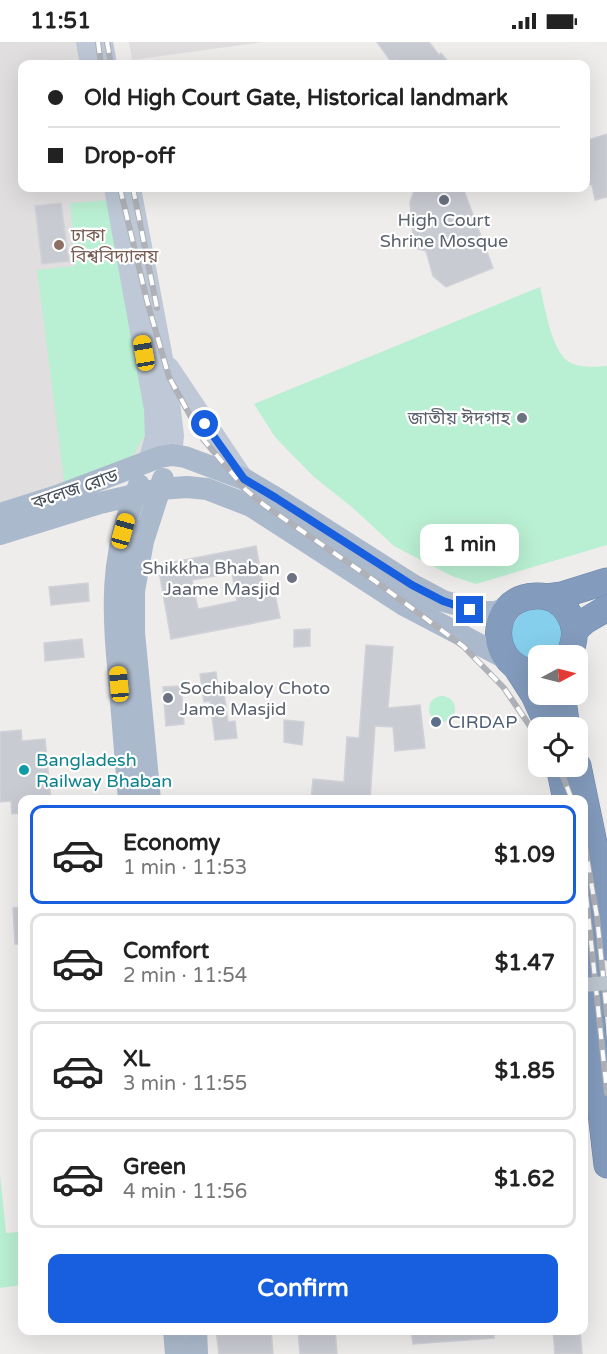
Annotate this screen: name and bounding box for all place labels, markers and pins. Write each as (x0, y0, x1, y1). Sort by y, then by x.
marker: High Court Shrine Mosque (437, 193, 451, 207)
place label: High Court Shrine Mosque (380, 209, 508, 252)
place label: ঢাকা বিশ্ববিদ্যালয় (70, 224, 159, 267)
marker: ঢাকা বিশ্ববিদ্যালয় (52, 238, 66, 252)
place label: জাতীয় ঈদগাহ (407, 407, 510, 429)
marker: জাতীয় ঈদগাহ (515, 411, 529, 425)
place label: Shikkha Bhaban Jaame Masjid (142, 557, 280, 600)
marker: Shikkha Bhaban Jaame Masjid (285, 571, 299, 585)
place label: Sochibaloy Choto Jame Masjid (180, 677, 330, 720)
marker: Sochibaloy Choto Jame Masjid (161, 691, 175, 705)
place label: CIRDAP (448, 711, 517, 733)
marker: CIRDAP (429, 715, 443, 729)
place label: Bangladesh Railway Bhaban (36, 749, 172, 792)
marker: Bangladesh Railway Bhaban (17, 763, 31, 777)

